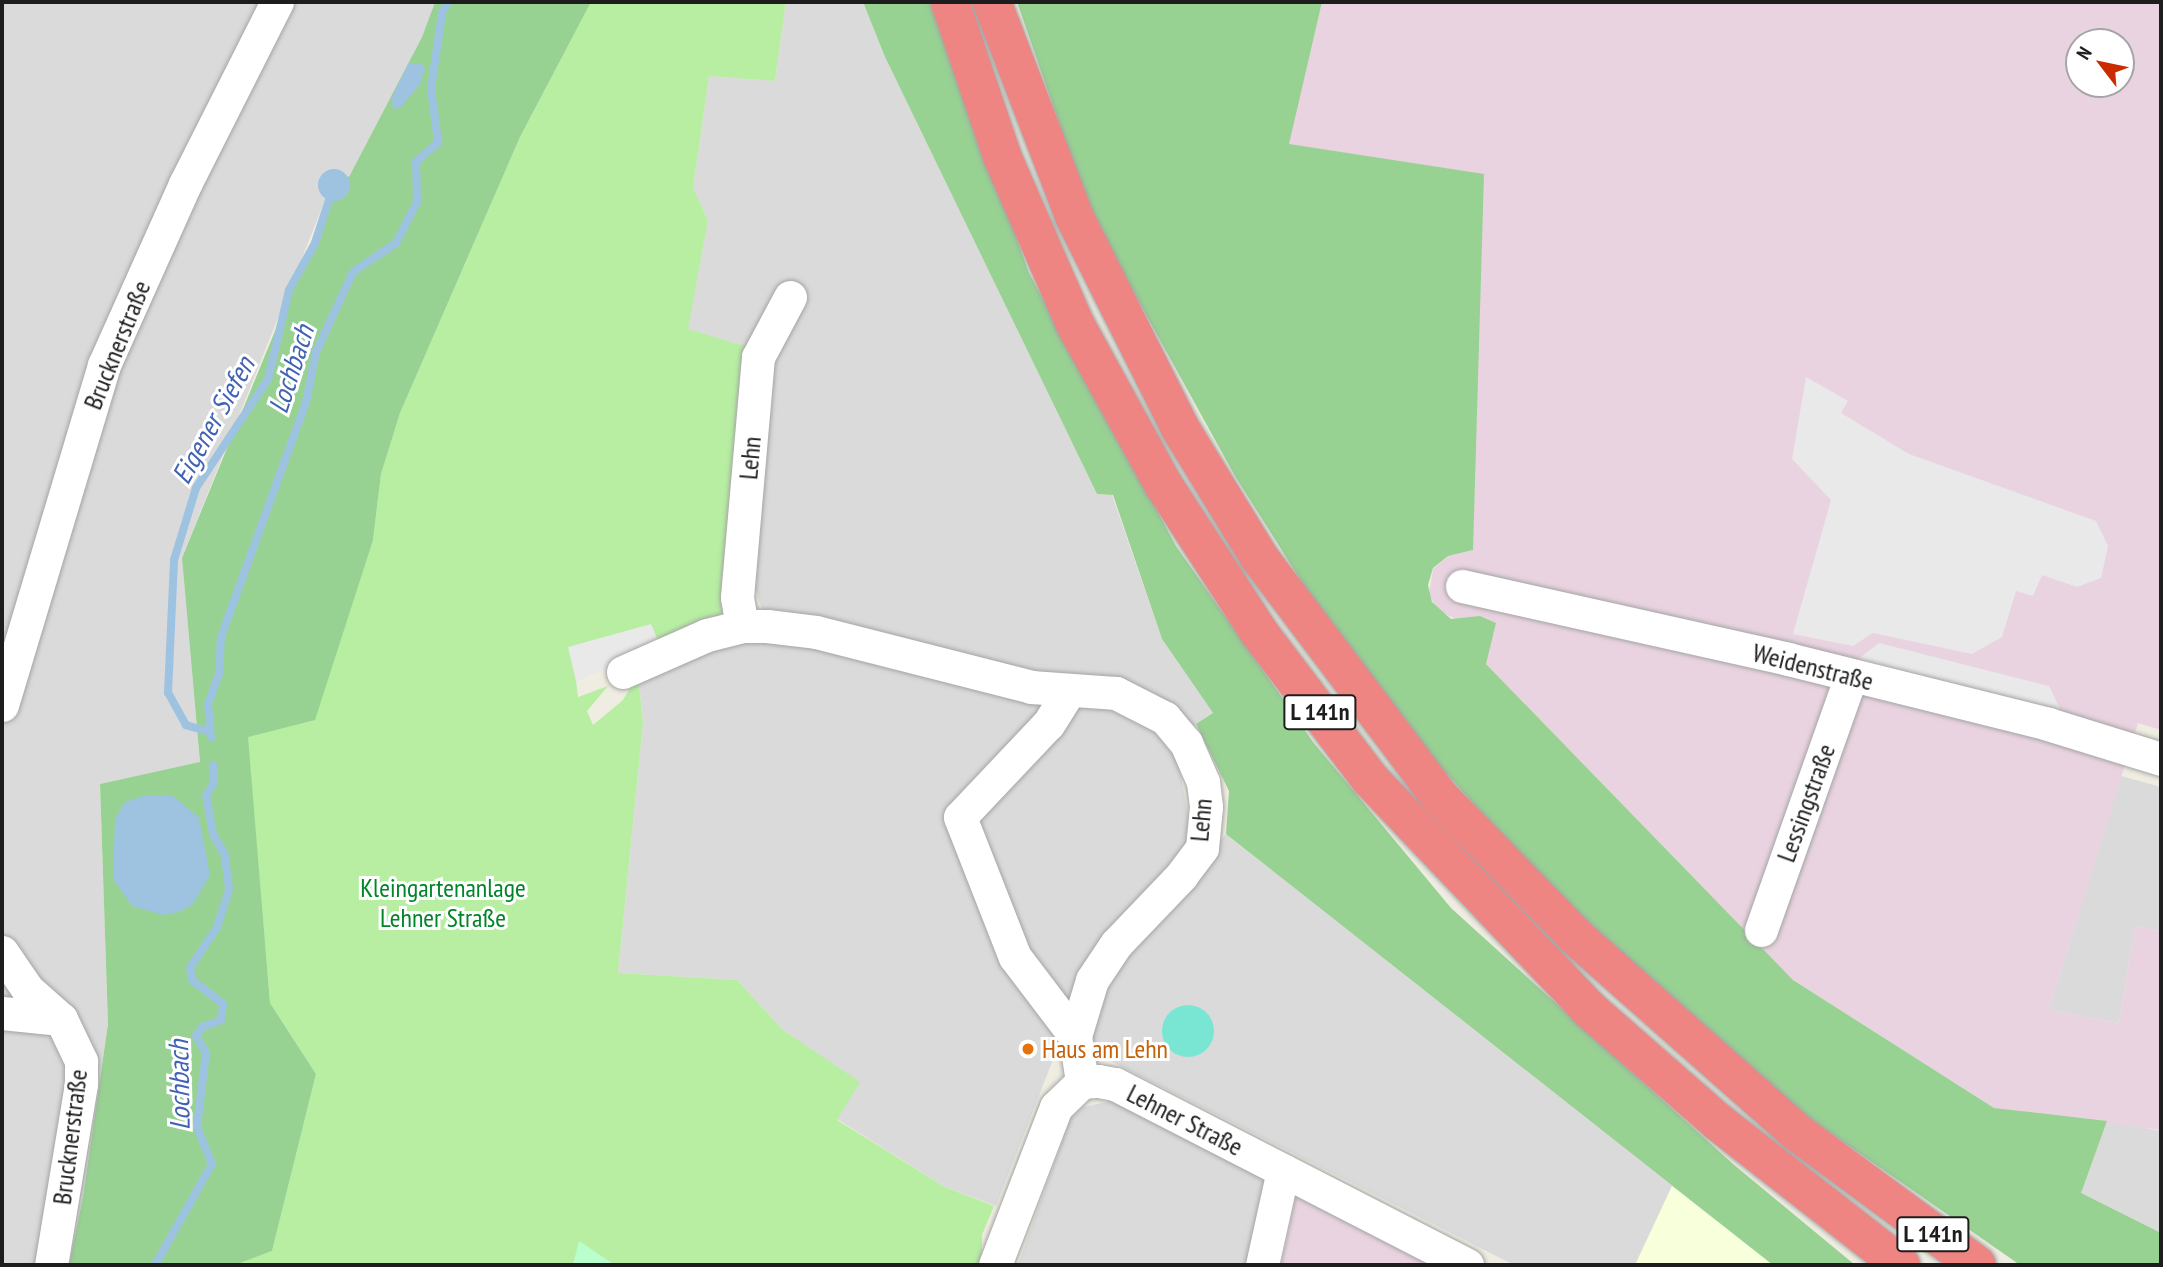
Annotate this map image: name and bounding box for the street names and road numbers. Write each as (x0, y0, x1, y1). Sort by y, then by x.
street label: Brucknerstraße (77, 276, 157, 414)
street label: Lehn (733, 435, 767, 481)
street label: Weidenstraße (1749, 637, 1877, 697)
road number: L 141n (1282, 692, 1358, 732)
street label: Lessingstraße (1770, 740, 1842, 866)
street label: Lehn (1184, 797, 1218, 843)
street label: Brucknerstraße (46, 1068, 94, 1206)
street label: Lehner Straße (1122, 1078, 1248, 1162)
road number: L 141n (1895, 1214, 1972, 1254)

